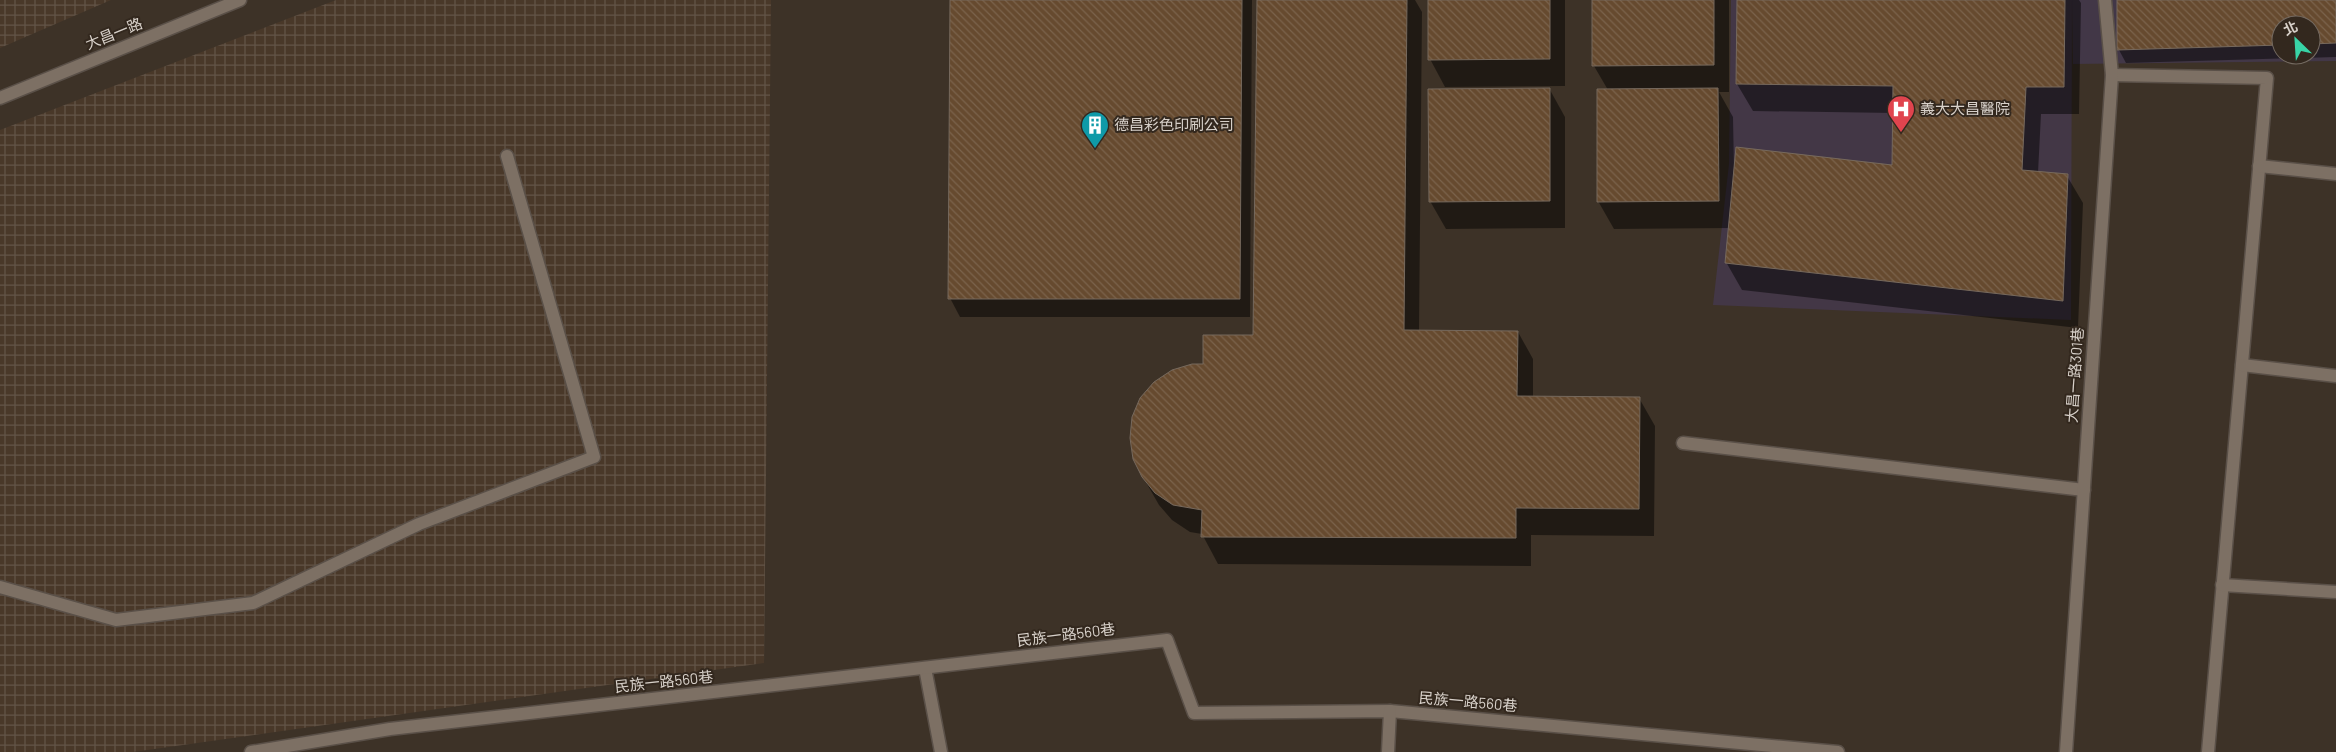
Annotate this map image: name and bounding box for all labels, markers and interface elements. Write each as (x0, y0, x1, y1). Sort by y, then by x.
street label: 大昌一路 (82, 13, 145, 53)
north arrow (2271, 15, 2321, 65)
text: 北 (2280, 17, 2300, 38)
hospital icon: 義大大昌醫院 (1886, 94, 1916, 133)
place label: 義大大昌醫院 (1920, 99, 2010, 117)
building icon: 德昌彩色印刷公司 (1080, 110, 1110, 149)
place label: 德昌彩色印刷公司 (1114, 115, 1234, 133)
street label: 大昌一路301巷 (2062, 326, 2086, 423)
street label: 民族一路560巷 (1016, 619, 1116, 649)
street label: 民族一路560巷 (614, 667, 714, 695)
street label: 民族一路560巷 (1418, 688, 1518, 714)

